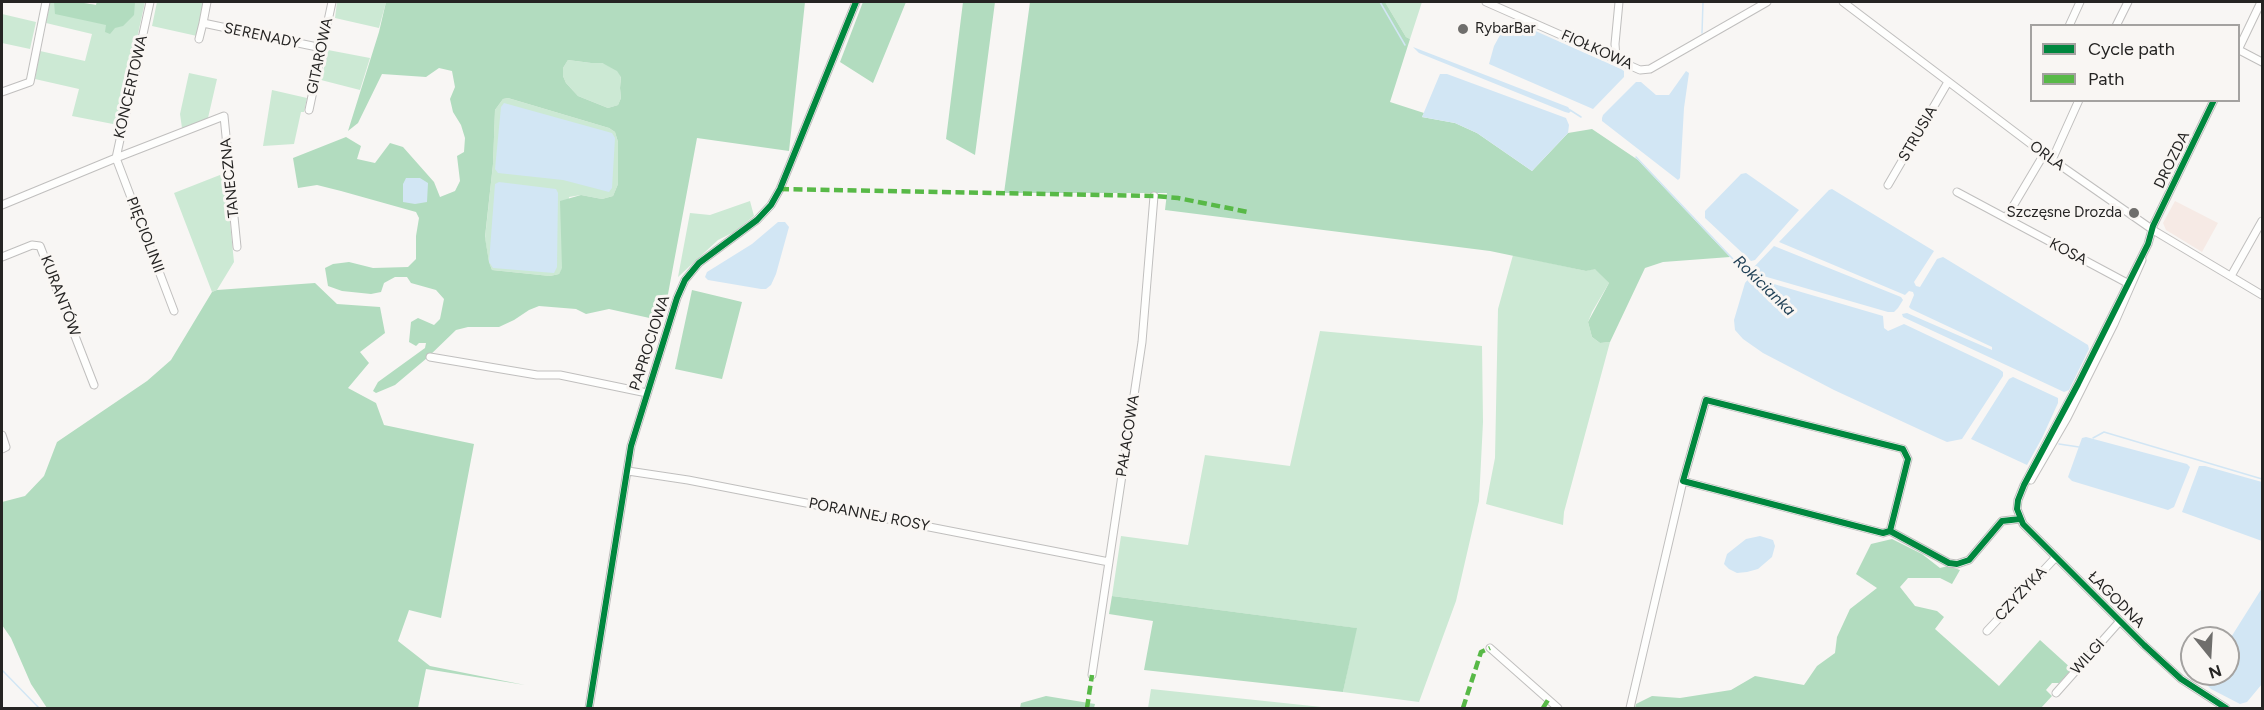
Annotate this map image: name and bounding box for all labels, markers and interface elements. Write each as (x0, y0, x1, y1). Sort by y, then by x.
street label: GITAROWA (303, 16, 337, 96)
street label: SERENADY (222, 19, 302, 53)
place label: RybarBar (1475, 20, 1536, 38)
marker: RybarBar (1456, 22, 1470, 36)
legend (2030, 24, 2240, 102)
street label: FIOŁKOWA (1558, 26, 1636, 74)
street label: KONCERTOWA (110, 34, 152, 140)
text: Cycle path (2088, 38, 2175, 60)
text: Path (2088, 68, 2124, 90)
street label: STRUSIA (1895, 103, 1941, 165)
street label: DROZDA (2150, 128, 2194, 192)
street label: TANECZNA (217, 137, 243, 219)
street label: ORLA (2026, 137, 2068, 175)
street label: PIĘCIOLINII (122, 195, 168, 275)
place label: Szczęsne Drozda (2007, 204, 2122, 222)
marker: Szczęsne Drozda (2127, 206, 2141, 220)
street label: KOSA (2046, 235, 2090, 269)
water label: Rokicianka (1729, 252, 1799, 320)
street label: KURANTÓW (36, 253, 84, 339)
street label: PAPROCIOWA (626, 293, 674, 393)
street label: PAŁACOWA (1113, 394, 1143, 478)
street label: PORANNEJ ROSY (807, 494, 931, 536)
street label: CZYŻYKA (1991, 563, 2051, 625)
street label: ŁAGODNA (2084, 568, 2148, 632)
north arrow (2180, 626, 2240, 686)
street label: WILGI (2067, 636, 2109, 678)
text: N (2206, 661, 2224, 683)

